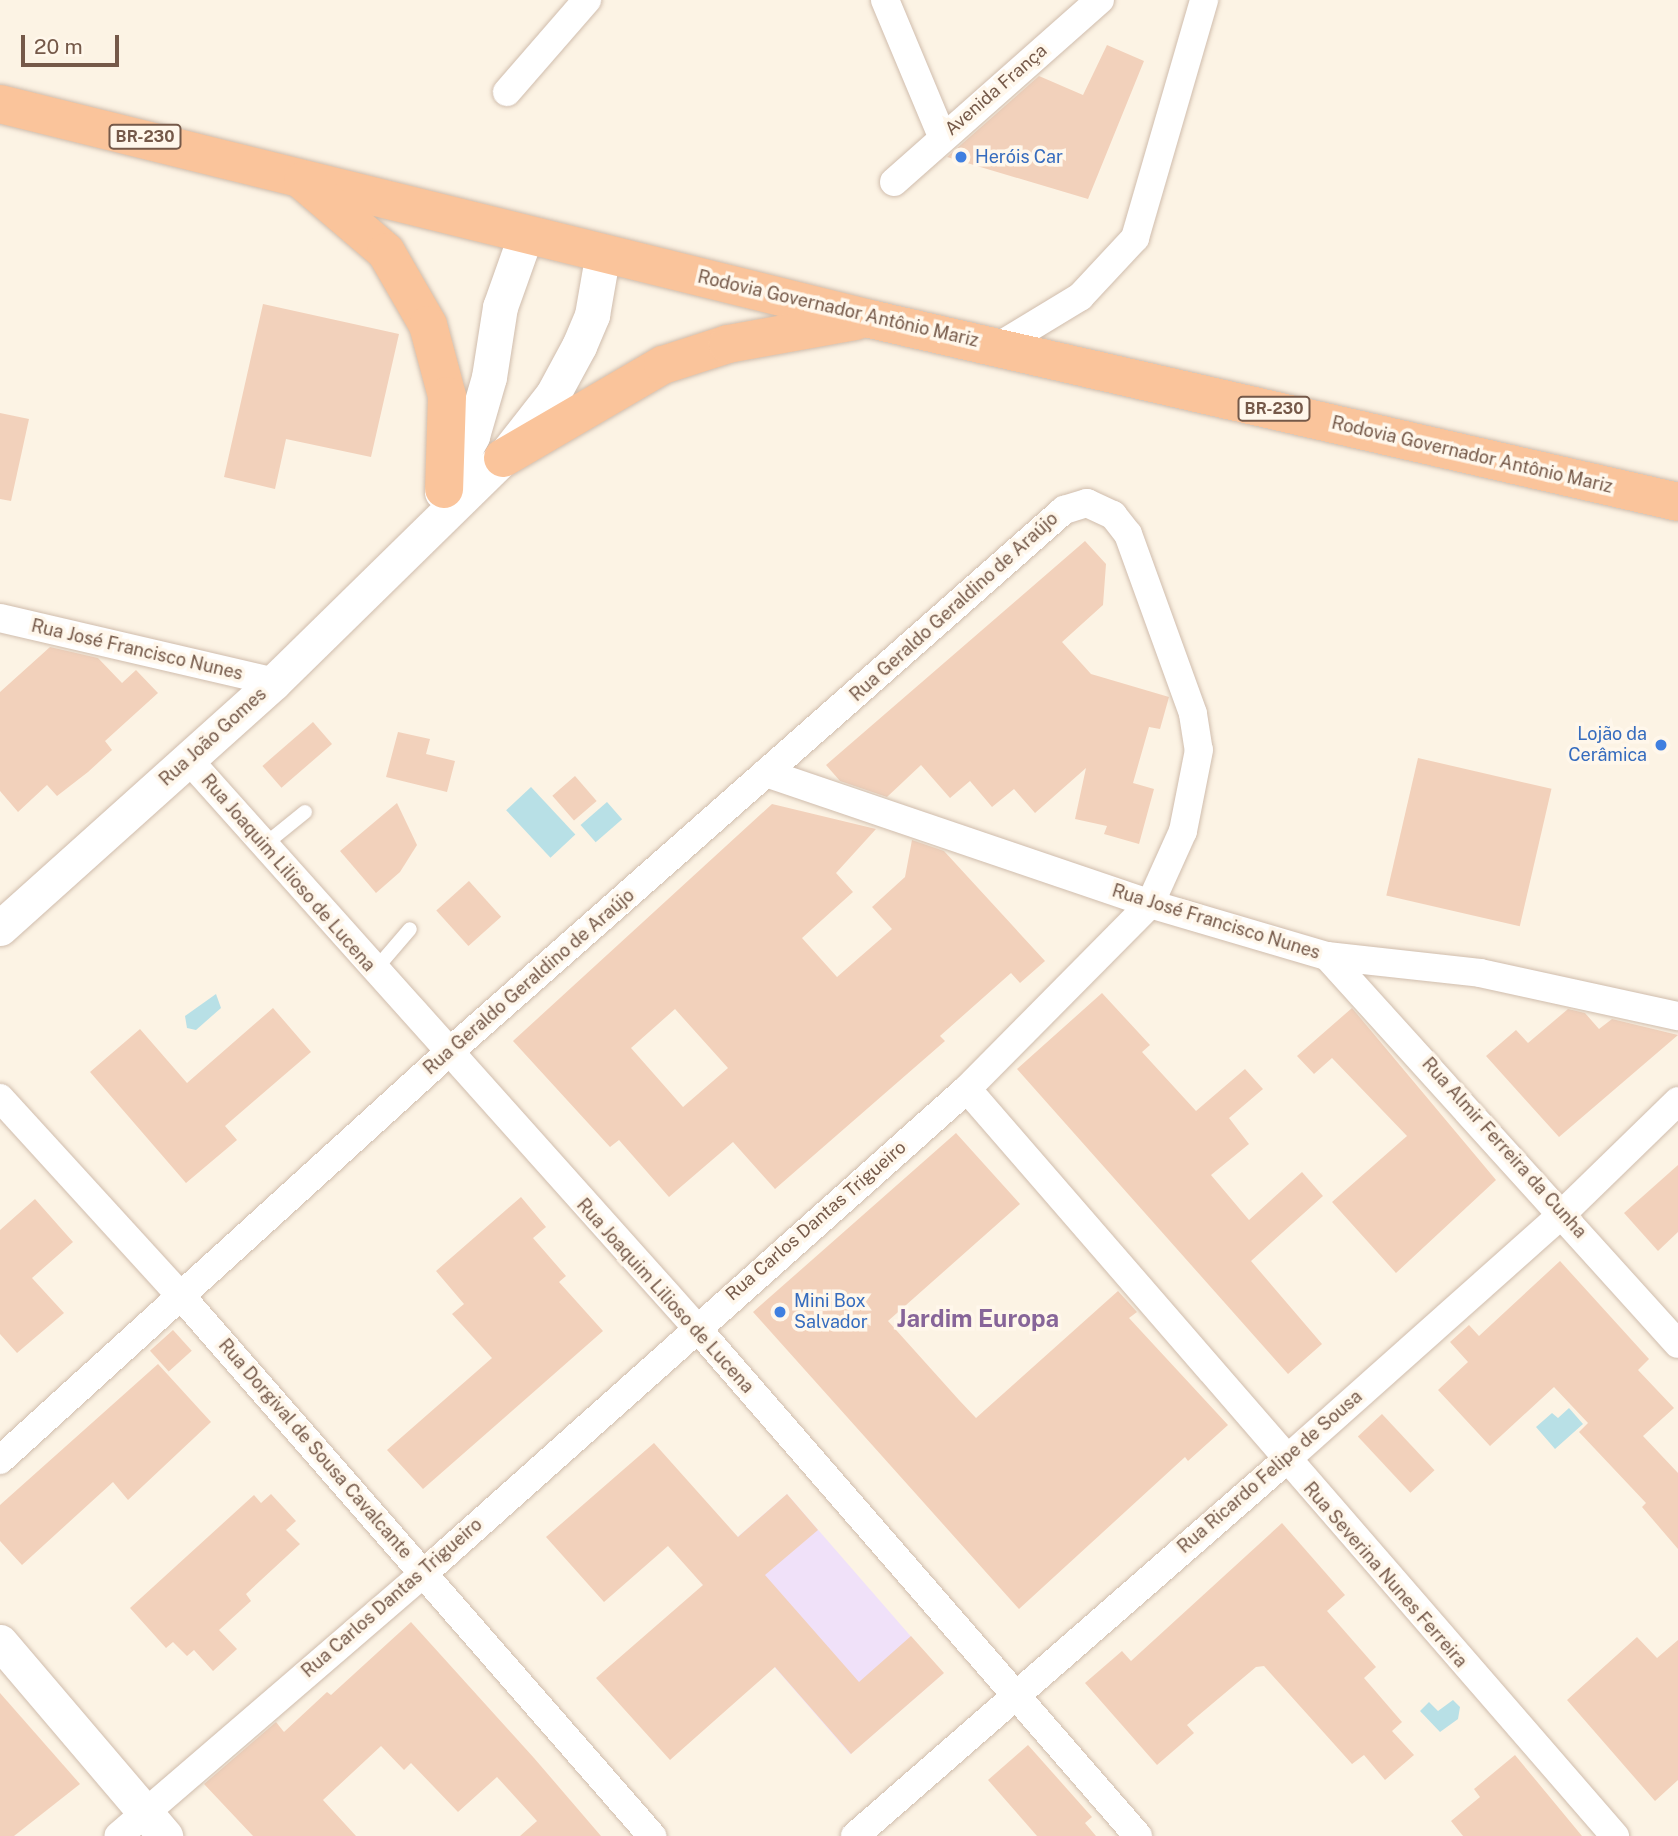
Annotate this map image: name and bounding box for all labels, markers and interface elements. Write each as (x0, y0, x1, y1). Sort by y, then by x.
scale bar (24, 21, 122, 65)
text: 20 m (34, 34, 83, 59)
street label: Avenida França (941, 40, 1051, 140)
road number: BR-230 (108, 125, 182, 150)
place label: Heróis Car (975, 146, 1063, 168)
marker: Heróis Car (953, 149, 969, 165)
street label: Rodovia Governador Antônio Mariz (695, 266, 981, 352)
road number: BR-230 (1237, 396, 1311, 422)
street label: Rodovia Governador Antônio Mariz (1329, 412, 1615, 498)
street label: Rua Geraldo Geraldino de Araújo (845, 508, 1063, 706)
street label: Rua José Francisco Nunes (29, 615, 245, 685)
street label: Rua João Gomes (155, 683, 271, 791)
place label: Lojão da Cerâmica (1568, 724, 1647, 766)
marker: Lojão da Cerâmica (1653, 737, 1669, 753)
street label: Rua Joaquim Lilioso de Lucena (196, 770, 380, 976)
street label: Rua José Francisco Nunes (1109, 880, 1323, 964)
street label: Rua Geraldo Geraldino de Araújo (419, 884, 639, 1080)
street label: Rua Almir Ferreira da Cunha (1417, 1053, 1591, 1243)
street label: Rua Carlos Dantas Trigueiro (721, 1137, 911, 1305)
street label: Rua Joaquim Lilioso de Lucena (572, 1194, 758, 1398)
place label: Mini Box Salvador (794, 1291, 868, 1334)
marker: Mini Box Salvador (772, 1304, 788, 1320)
district label: Jardim Europa (897, 1305, 1059, 1333)
street label: Rua Dorgival de Sousa Cavalcante (214, 1335, 416, 1563)
street label: Rua Ricardo Felipe de Sousa (1173, 1386, 1367, 1558)
street label: Rua Severina Nunes Ferreira (1299, 1478, 1471, 1672)
street label: Rua Carlos Dantas Trigueiro (297, 1514, 487, 1682)

